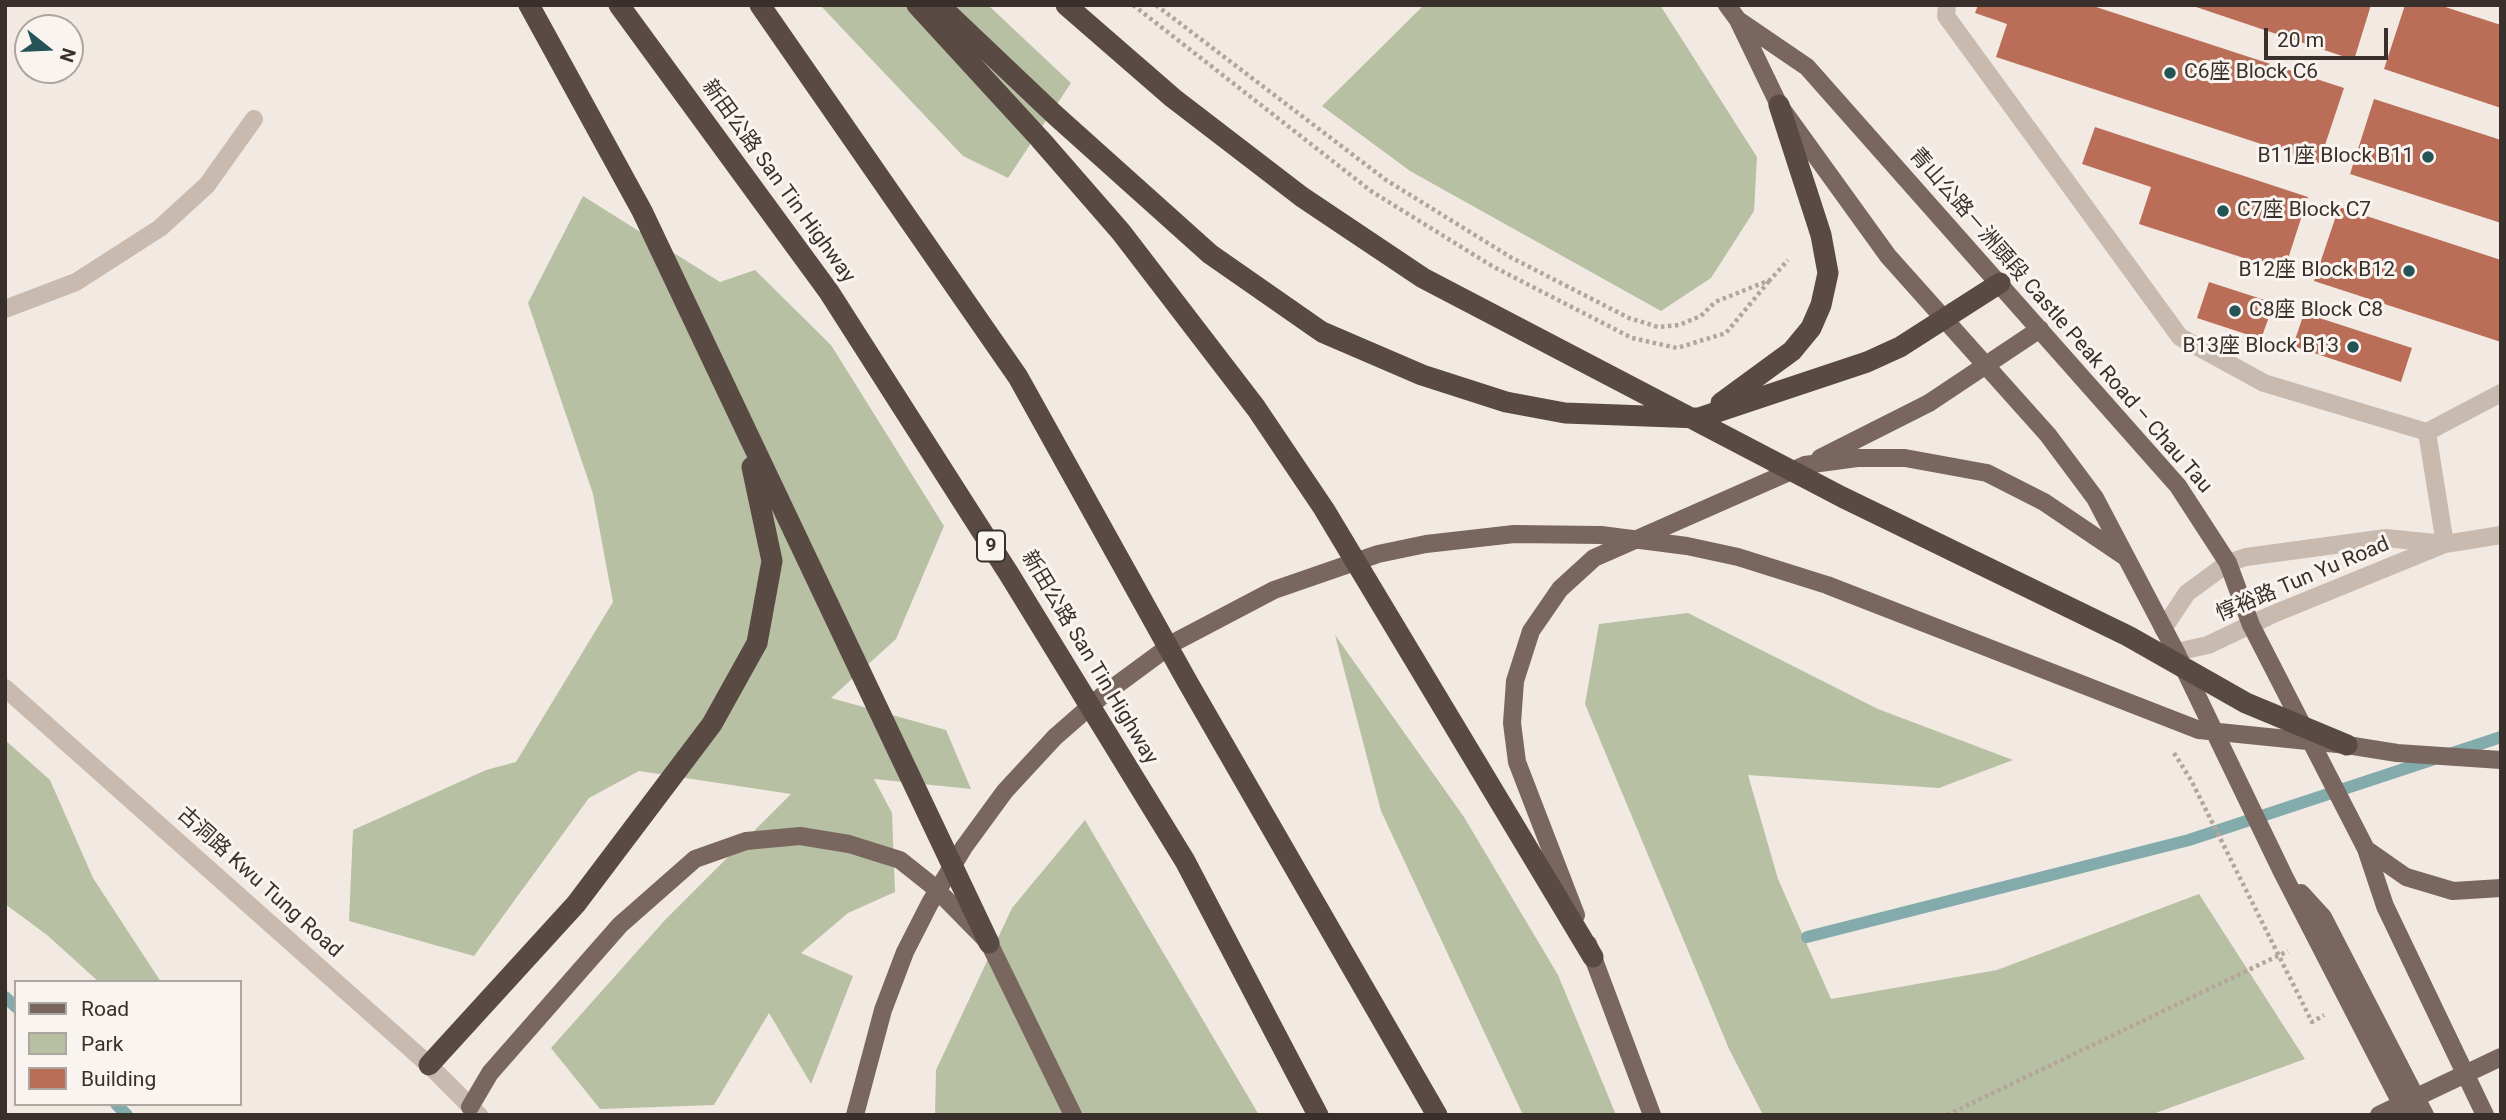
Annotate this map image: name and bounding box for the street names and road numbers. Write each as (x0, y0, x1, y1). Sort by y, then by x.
street label: 新田公路 San Tin Highway (696, 76, 860, 288)
street label: 青山公路－洲頭段 Castle Peak Road – Chau Tau (1903, 143, 2217, 499)
road number: 9 (977, 530, 1005, 562)
street label: 惇裕路 Tun Yu Road (2213, 532, 2393, 628)
street label: 新田公路 San Tin Highway (1015, 547, 1163, 769)
street label: 古洞路 Kwu Tung Road (171, 802, 347, 964)

